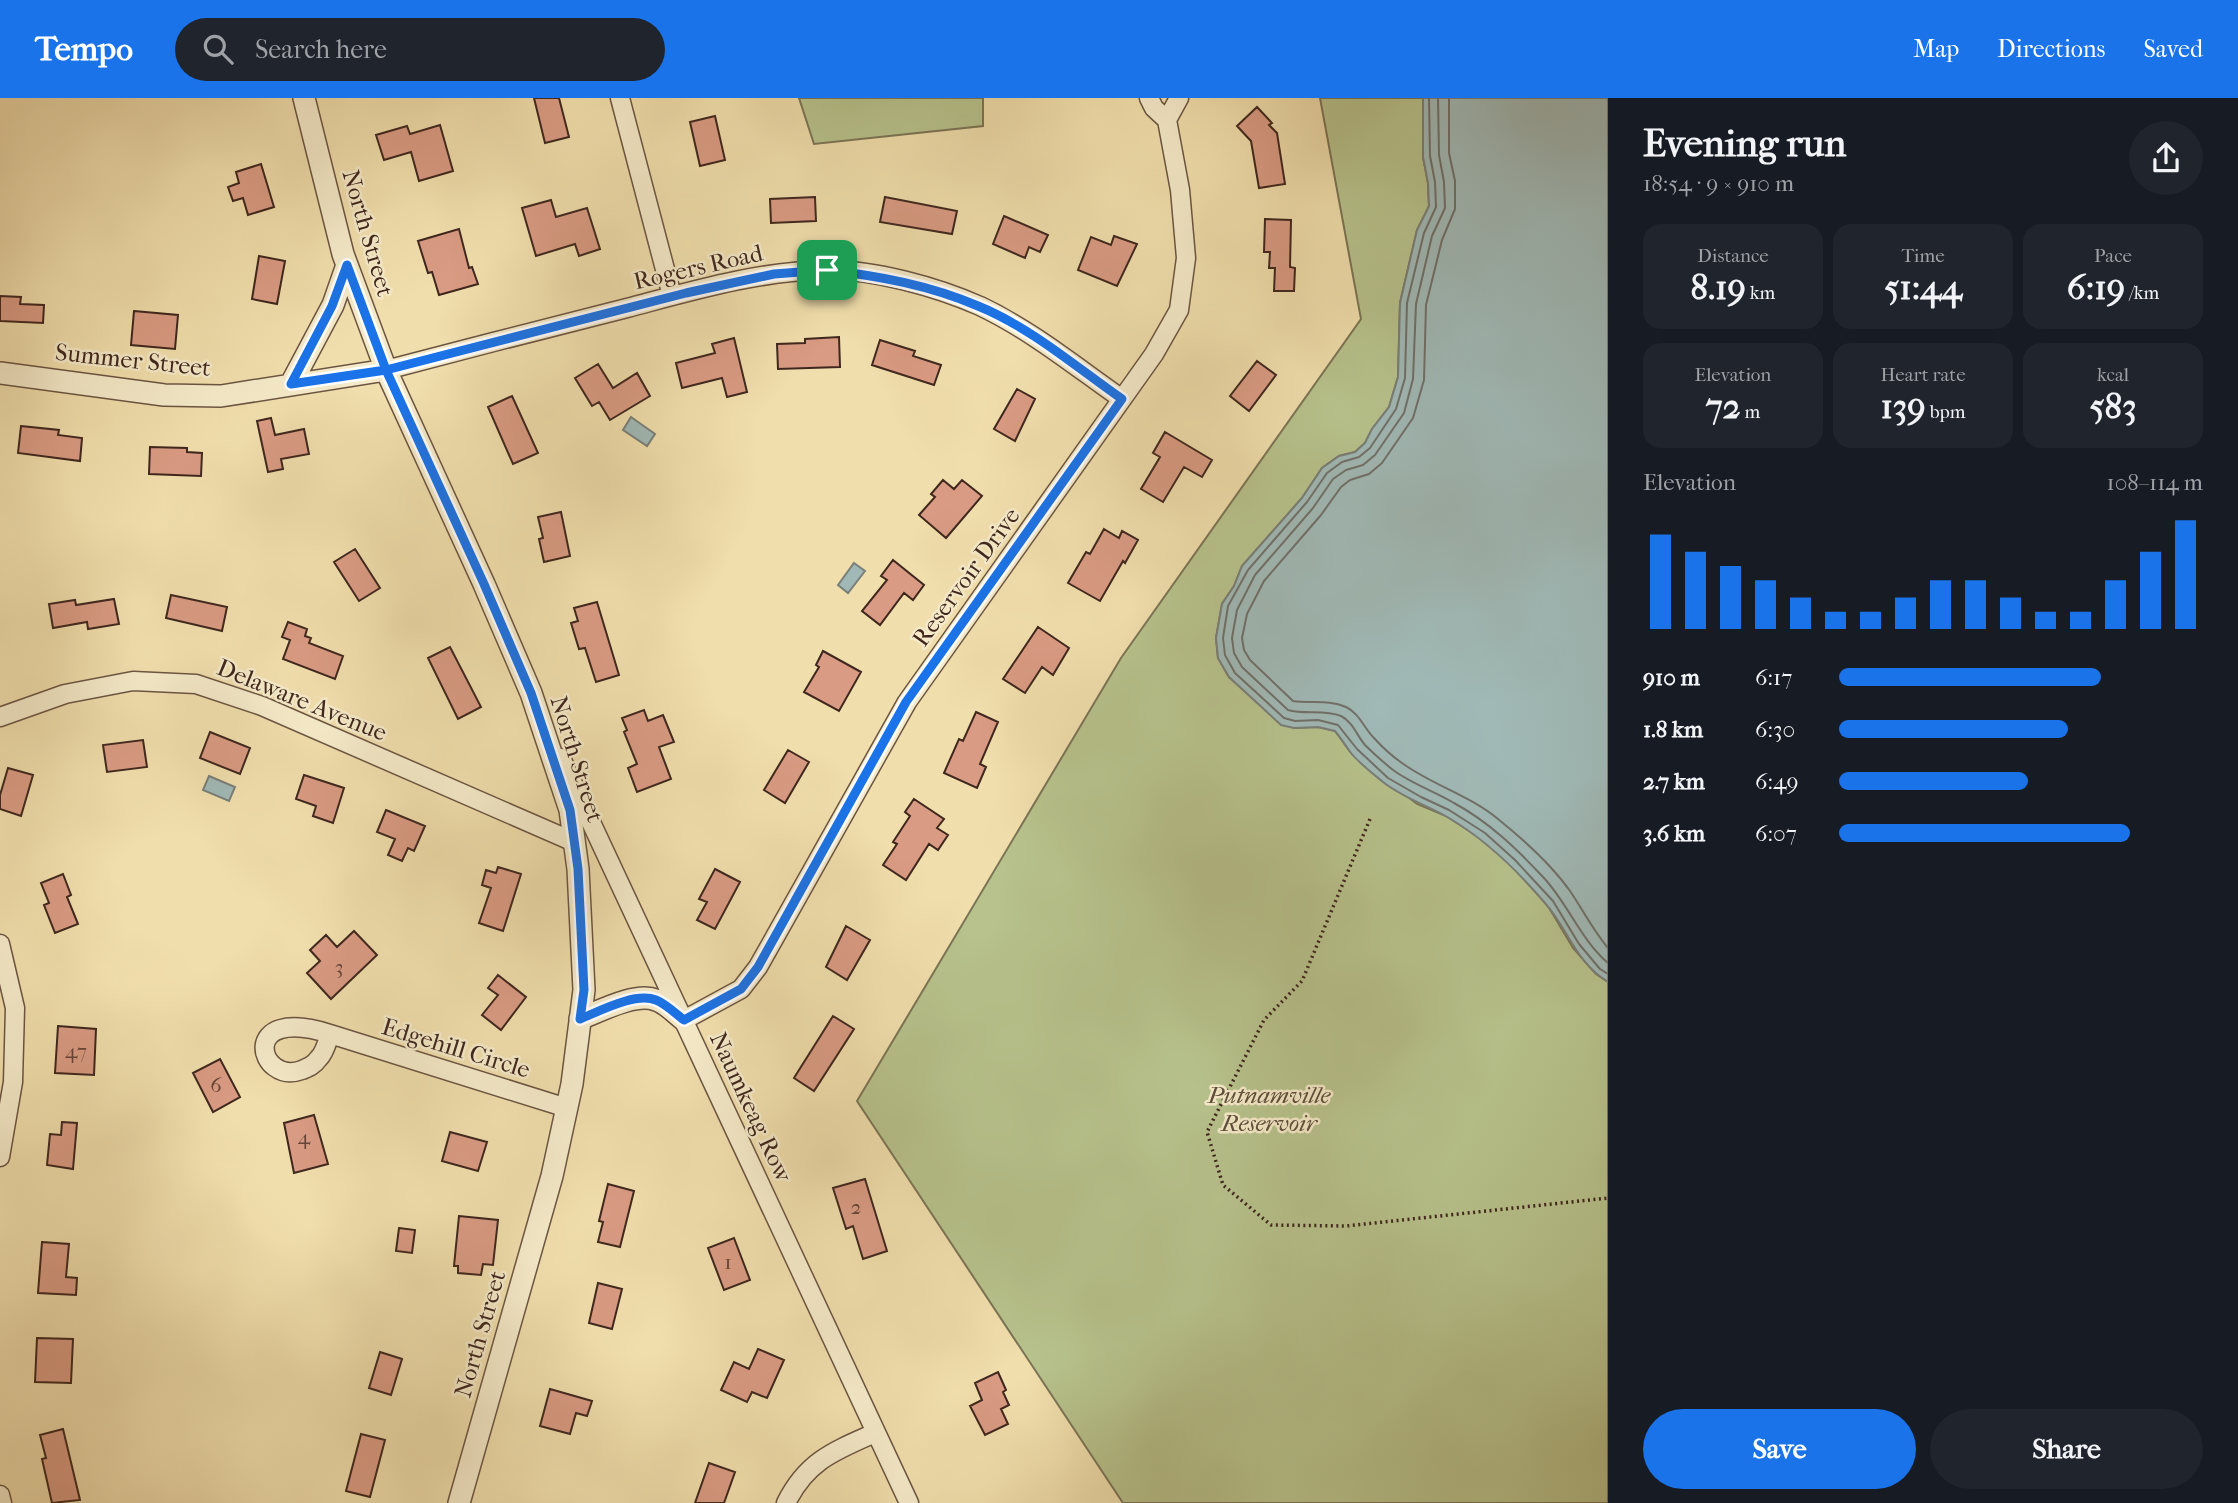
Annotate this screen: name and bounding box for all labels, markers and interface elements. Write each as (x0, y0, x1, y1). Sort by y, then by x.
search box (175, 18, 665, 81)
text: Tempo (35, 30, 133, 69)
icon: search (199, 30, 237, 68)
text: Search here (255, 34, 387, 65)
text: Map (1913, 35, 1959, 63)
text: Directions (1997, 35, 2105, 63)
text: Saved (2143, 35, 2203, 63)
text: Evening run (1643, 121, 1846, 166)
button: share (2129, 121, 2203, 195)
street label: North Street (337, 166, 400, 300)
text: 18:54 · 9 × 910 m (1643, 170, 1794, 197)
street label: Rogers Road (631, 238, 766, 295)
pin (797, 240, 857, 300)
text: Distance (1697, 245, 1769, 267)
text: Time (1901, 245, 1945, 267)
text: Pace (2094, 245, 2132, 267)
icon: arrive (808, 251, 846, 289)
text: 8.19 (1691, 267, 1746, 308)
text: 51:44 (1884, 267, 1962, 308)
text: 6:19 (2067, 267, 2125, 308)
text: km (1746, 282, 1775, 304)
text: /km (2125, 282, 2159, 304)
street label: Summer Street (54, 338, 213, 382)
text: Elevation (1695, 364, 1771, 386)
text: Heart rate (1880, 364, 1966, 386)
text: kcal (2097, 364, 2129, 386)
text: 72 (1706, 386, 1740, 427)
text: 139 (1880, 386, 1926, 427)
text: 583 (2089, 386, 2137, 427)
text: m (1740, 401, 1760, 423)
text: bpm (1926, 401, 1966, 423)
text: Elevation (1643, 469, 1736, 496)
text: 108–114 m (2107, 469, 2203, 496)
street label: Reservoir Drive (906, 502, 1026, 652)
street label: Delaware Avenue (213, 653, 391, 747)
text: 910 m (1643, 664, 1700, 691)
text: 6:17 (1755, 664, 1792, 691)
street label: North Street (545, 692, 610, 826)
text: 1.8 km (1643, 716, 1703, 743)
text: 6:30 (1755, 716, 1795, 743)
text: 2.7 km (1643, 768, 1705, 795)
text: 6:49 (1755, 768, 1799, 795)
text: 3.6 km (1643, 820, 1705, 847)
text: 6:07 (1755, 820, 1797, 847)
house number: 3 (335, 955, 343, 979)
street label: Edgehill Circle (379, 1012, 534, 1084)
street label: Naumkeag Row (704, 1028, 798, 1187)
house number: 47 (65, 1039, 87, 1063)
house number: 6 (210, 1073, 222, 1097)
park label: Putnamville Reservoir (1207, 1081, 1332, 1137)
house number: 4 (298, 1125, 311, 1149)
house number: 2 (851, 1195, 862, 1219)
house number: 1 (724, 1250, 732, 1274)
street label: North Street (449, 1267, 512, 1401)
button: Save (1643, 1409, 1916, 1489)
button: Share (1930, 1409, 2203, 1489)

